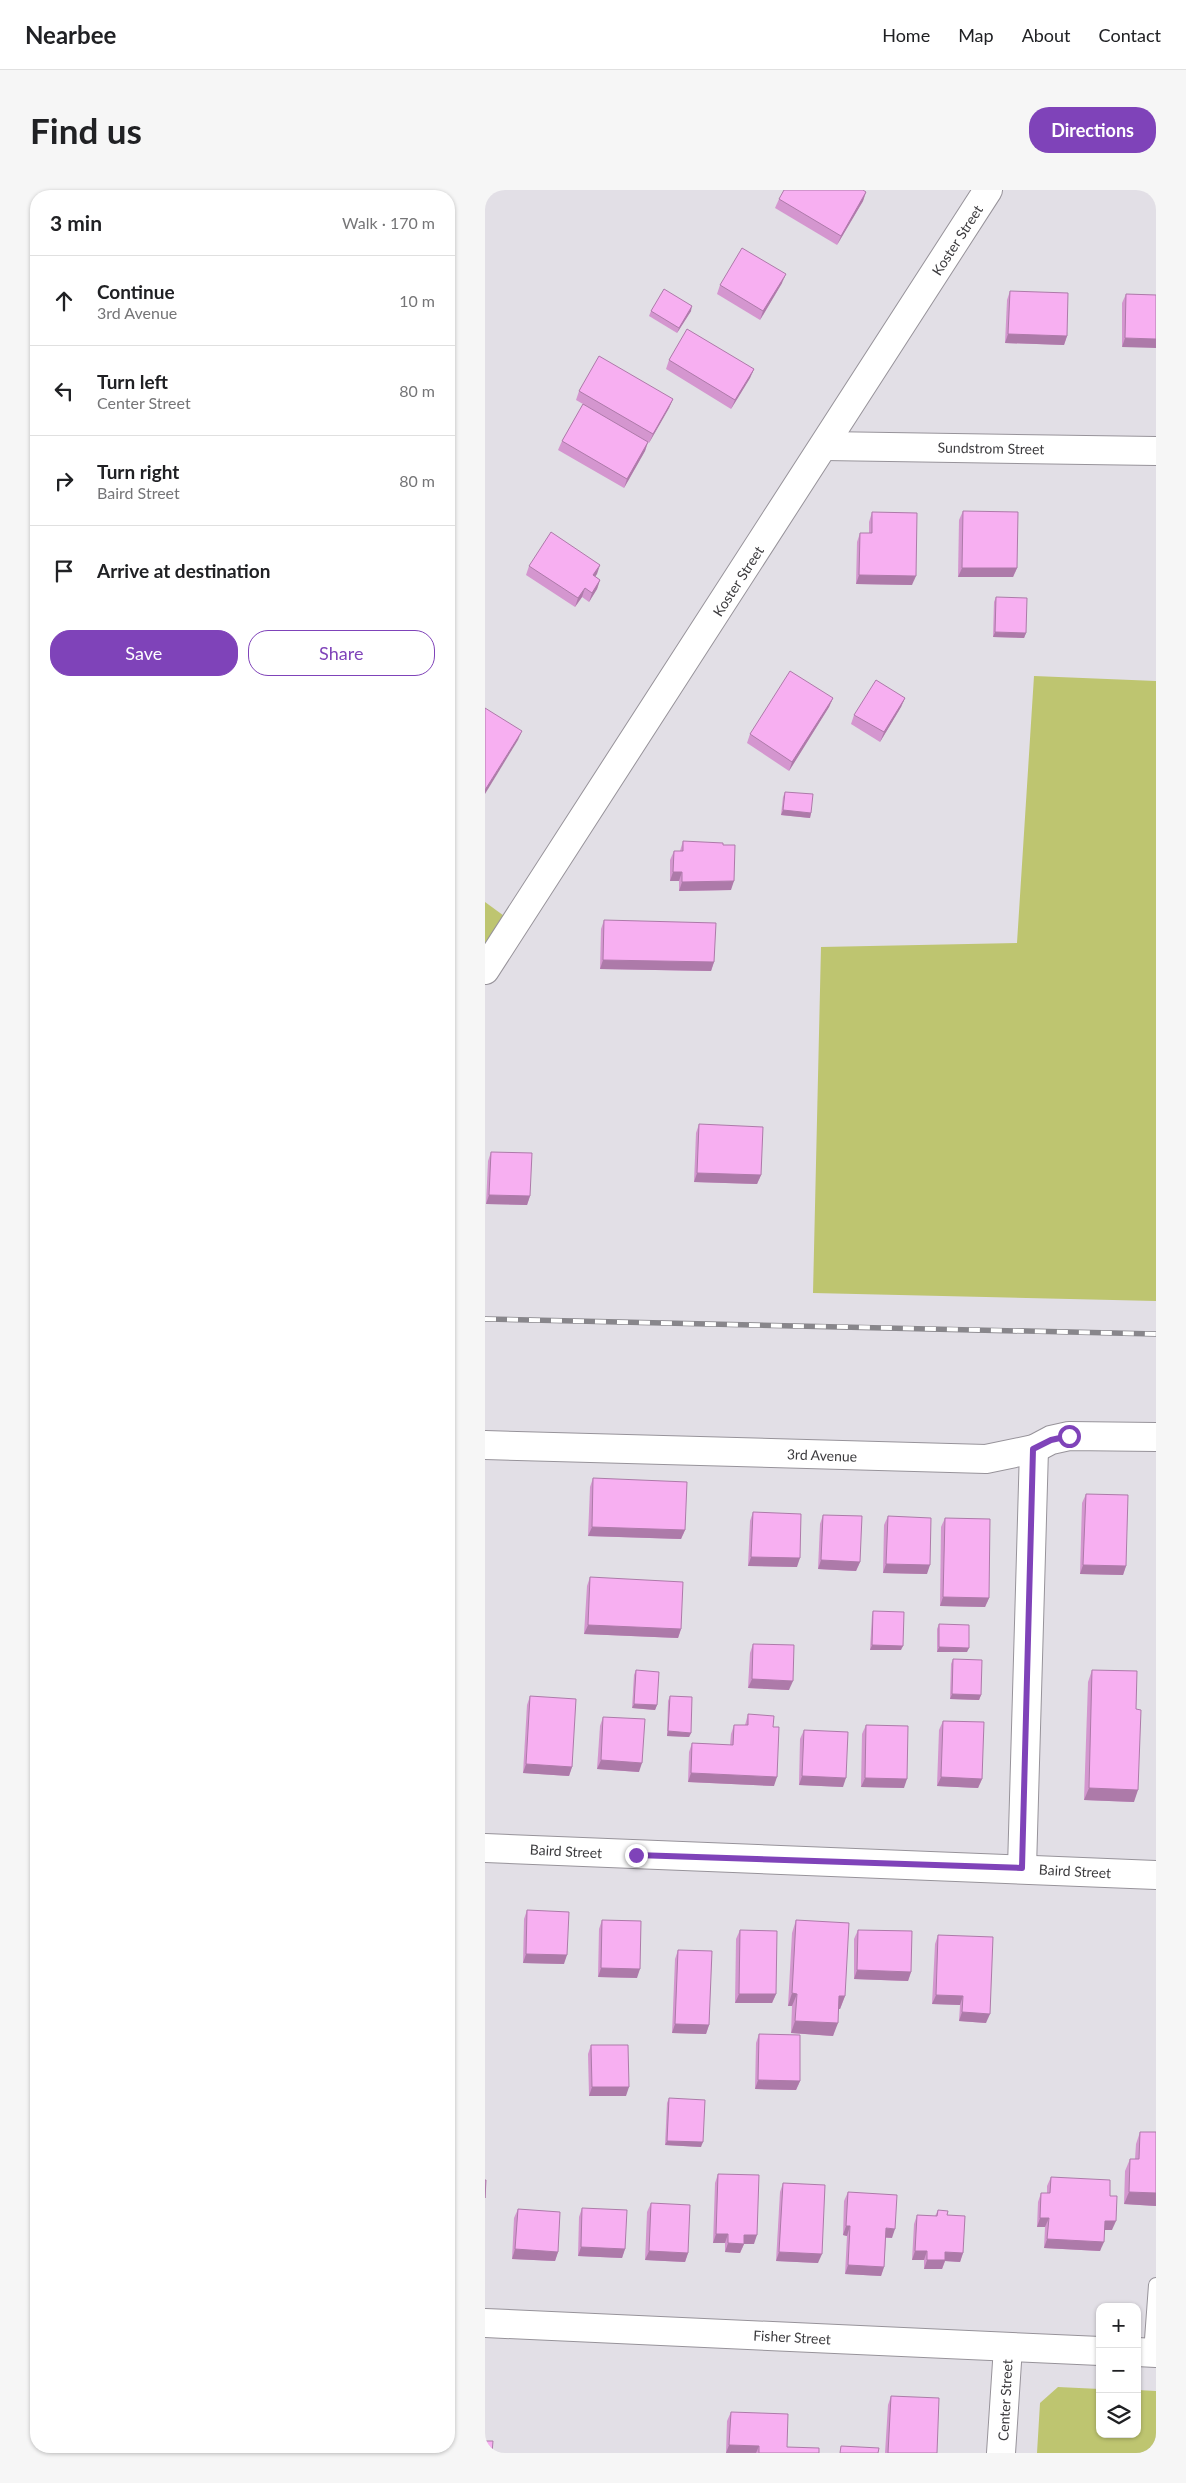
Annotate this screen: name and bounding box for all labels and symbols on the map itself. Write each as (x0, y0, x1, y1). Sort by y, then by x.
street label: Koster Street (928, 202, 986, 278)
street label: Sundstrom Street (938, 439, 1044, 457)
street label: Koster Street (709, 543, 767, 619)
route start (1058, 1425, 1081, 1448)
street label: 3rd Avenue (787, 1445, 857, 1465)
street label: Baird Street (529, 1841, 603, 1861)
route end (625, 1844, 648, 1867)
street label: Baird Street (1038, 1861, 1112, 1881)
street label: Fisher Street (753, 2326, 831, 2348)
street label: Center Street (994, 2359, 1016, 2441)

